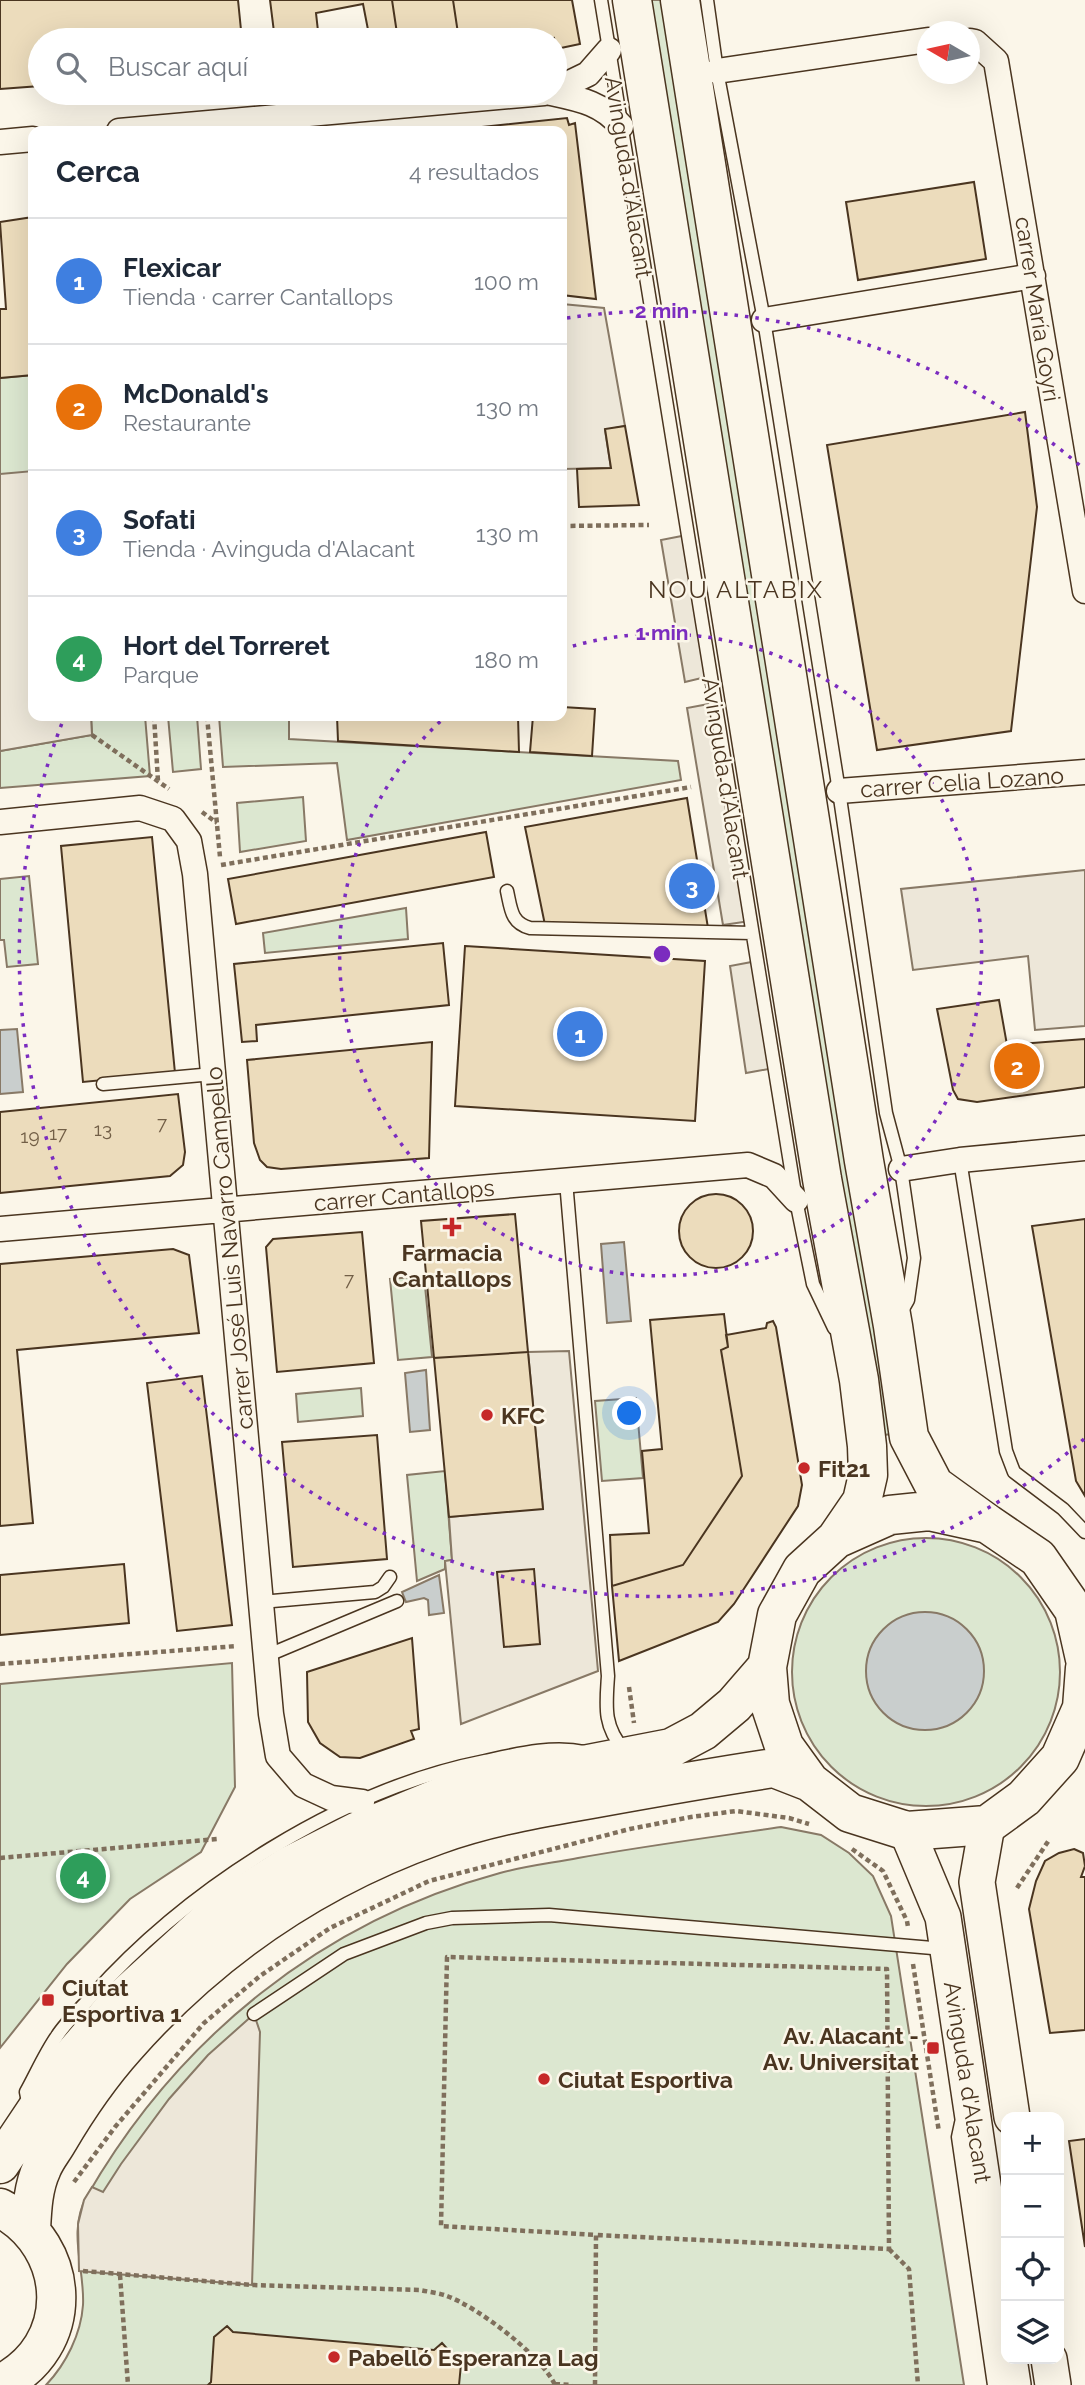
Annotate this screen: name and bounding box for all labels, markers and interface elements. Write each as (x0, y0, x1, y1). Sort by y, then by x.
north arrow (917, 21, 980, 84)
search box (28, 28, 567, 105)
icon: search (52, 48, 90, 86)
text: Buscar aquí (108, 52, 248, 82)
street label: Avinguda d'Alacant (600, 74, 658, 280)
text: Cerca (56, 154, 140, 189)
text: 4 resultados (409, 158, 539, 185)
street label: carrer María Goyri (1010, 214, 1066, 404)
text: Flexicar (123, 253, 221, 283)
text: 1 (73, 268, 85, 295)
text: 100 m (474, 268, 539, 295)
text: Tienda · carrer Cantallops (123, 283, 393, 310)
text: 2 min (635, 298, 689, 323)
text: McDonald's (123, 379, 269, 409)
text: 2 (73, 394, 85, 421)
text: 130 m (476, 394, 539, 421)
text: Restaurante (123, 409, 251, 436)
text: Sofati (123, 505, 196, 535)
text: 3 (73, 520, 85, 547)
text: 130 m (476, 520, 539, 547)
text: Tienda · Avinguda d'Alacant (123, 535, 415, 562)
district label: NOU ALTABIX (648, 575, 824, 604)
text: 1 min (635, 620, 689, 645)
text: Hort del Torreret (123, 631, 330, 661)
text: 4 (72, 646, 86, 673)
text: 180 m (474, 646, 539, 673)
text: Parque (123, 661, 199, 688)
street label: Avinguda d'Alacant (697, 675, 755, 881)
street label: carrer Celia Lozano (859, 761, 1065, 803)
pin: 3 (669, 860, 715, 912)
centre of rings (650, 942, 674, 966)
pin: 1 (557, 1008, 603, 1060)
pin: 2 (994, 1040, 1040, 1092)
street label: carrer José Luis Navarro Campello (200, 1065, 258, 1431)
house number: 7 (157, 1112, 167, 1134)
house number: 13 (94, 1118, 112, 1140)
house number: 17 (49, 1122, 67, 1144)
house number: 19 (20, 1125, 40, 1147)
street label: carrer Cantallops (313, 1174, 495, 1216)
marker: Farmacia Cantallops (444, 1219, 460, 1235)
place label: Farmacia Cantallops (392, 1239, 512, 1292)
house number: 7 (344, 1268, 354, 1290)
your location (612, 1396, 646, 1430)
place label: KFC (501, 1402, 545, 1429)
marker: KFC (479, 1407, 495, 1423)
place label: Fit21 (818, 1455, 870, 1482)
marker: Fit21 (796, 1460, 812, 1476)
pin: 4 (60, 1850, 106, 1902)
place label: Ciutat Esportiva 1 (62, 1974, 182, 2027)
street label: Avinguda d'Alacant (939, 1979, 997, 2185)
marker: Ciutat Esportiva 1 (40, 1992, 56, 2008)
place label: Av. Alacant - Av. Universitat (763, 2022, 919, 2075)
marker: Av. Alacant - Av. Universitat (925, 2040, 941, 2056)
place label: Ciutat Esportiva (558, 2066, 733, 2093)
marker: Ciutat Esportiva (536, 2071, 552, 2087)
map controls (1001, 2112, 1064, 2364)
button: + (1001, 2112, 1064, 2175)
button: − (1001, 2175, 1064, 2238)
button: locate (1001, 2238, 1064, 2301)
button: layers (1001, 2301, 1064, 2364)
place label: Pabelló Esperanza Lag (348, 2344, 598, 2371)
marker: Pabelló Esperanza Lag (326, 2349, 342, 2365)

